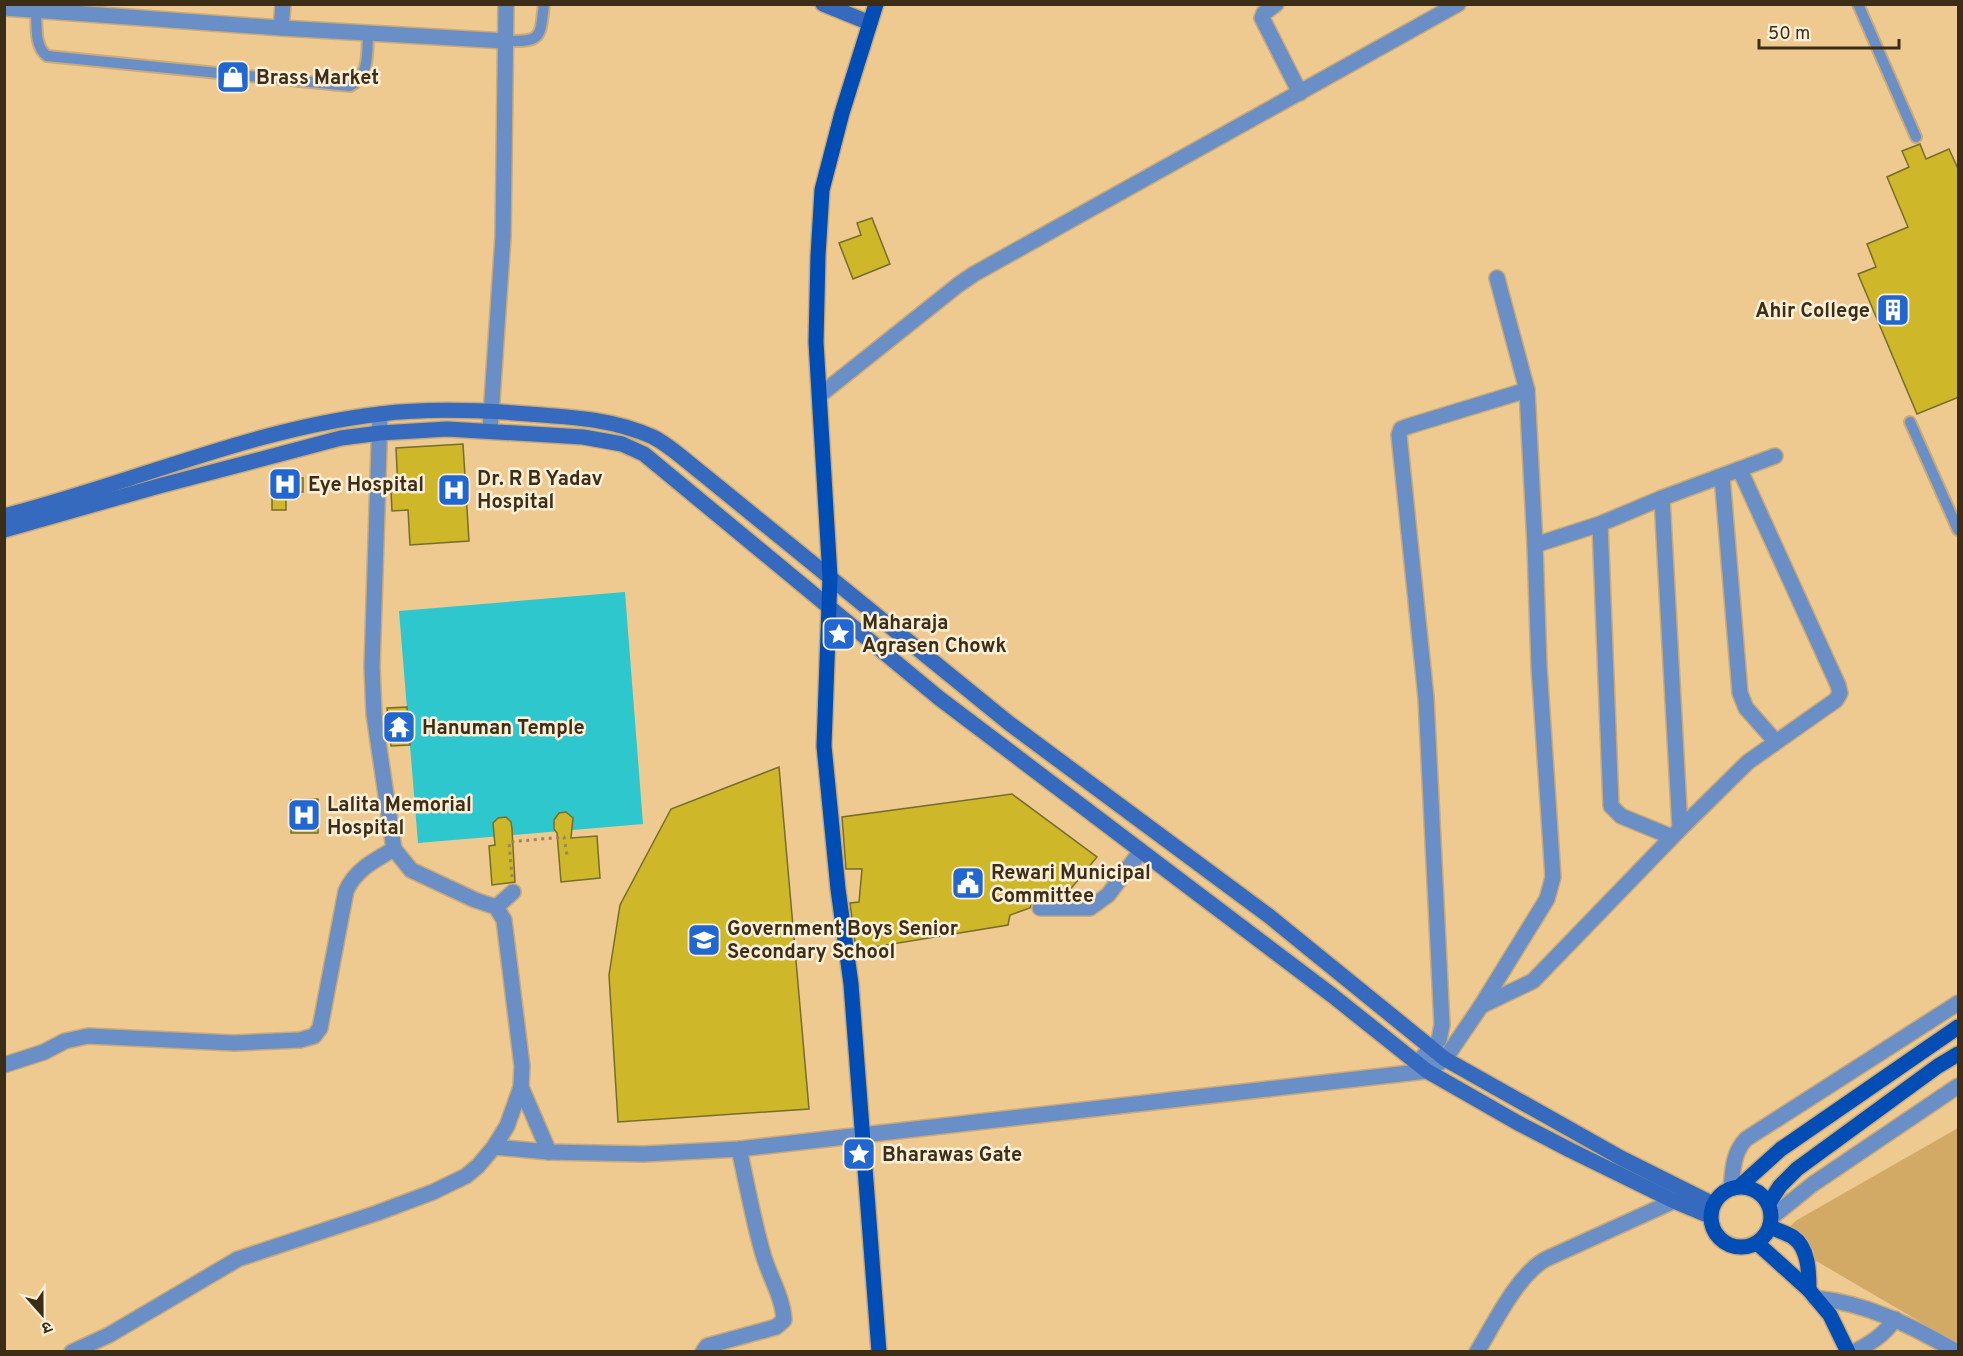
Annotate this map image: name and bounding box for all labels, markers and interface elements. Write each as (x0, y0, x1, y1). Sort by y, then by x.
scale bar (1759, 12, 1898, 50)
text: 50 m (1768, 23, 1810, 46)
shop icon: Brass Market (215, 59, 251, 95)
place label: Brass Market (256, 66, 379, 92)
building icon: Ahir College (1875, 292, 1911, 328)
place label: Ahir College (1755, 299, 1870, 325)
hospital icon: Eye Hospital (267, 466, 303, 502)
place label: Dr. R B Yadav Hospital (477, 467, 603, 516)
hospital icon: Dr. R B Yadav Hospital (436, 472, 472, 508)
place label: Eye Hospital (308, 473, 424, 499)
place label: Maharaja Agrasen Chowk (862, 611, 1007, 660)
place icon: Maharaja Agrasen Chowk (821, 616, 857, 652)
temple icon: Hanuman Temple (381, 709, 417, 745)
place label: Hanuman Temple (422, 716, 585, 742)
place label: Lalita Memorial Hospital (327, 793, 472, 842)
hospital icon: Lalita Memorial Hospital (286, 797, 322, 833)
place label: Rewari Municipal Committee (991, 861, 1151, 910)
public building icon: Rewari Municipal Committee (950, 865, 986, 901)
place label: Government Boys Senior Secondary School (727, 917, 959, 966)
school or university icon: Government Boys Senior Secondary School (686, 922, 722, 958)
place icon: Bharawas Gate (841, 1136, 877, 1172)
place label: Bharawas Gate (882, 1143, 1022, 1169)
north arrow (12, 1284, 72, 1344)
text: उ (38, 1315, 55, 1337)

